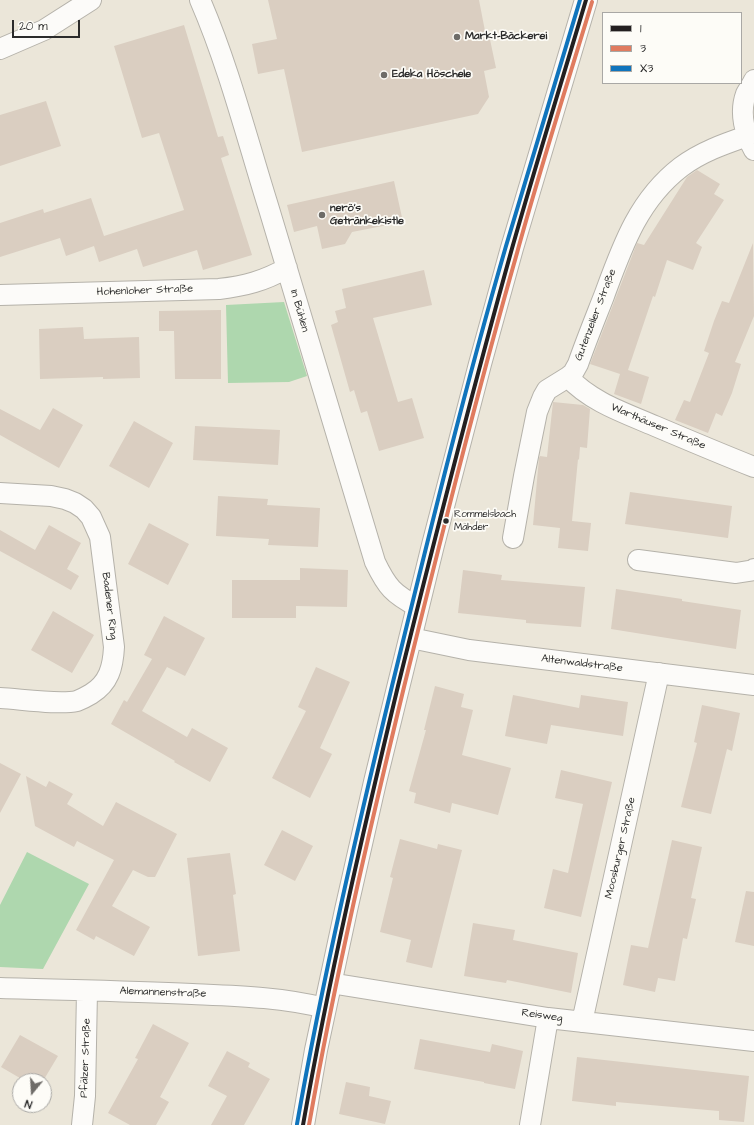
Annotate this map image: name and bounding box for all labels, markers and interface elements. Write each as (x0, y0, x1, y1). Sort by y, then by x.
scale bar (14, 12, 82, 38)
legend (602, 12, 742, 84)
text: 20 m (19, 18, 48, 35)
text: 1 (640, 20, 642, 37)
place label: Markt-Bäckerei (465, 30, 547, 44)
marker: Markt-Bäckerei (452, 32, 462, 42)
text: 3 (640, 40, 646, 57)
text: X3 (640, 60, 653, 77)
place label: Edeka Höschele (392, 68, 471, 82)
marker: Edeka Höschele (379, 70, 389, 80)
place label: nerö's Getränkekistle (330, 202, 404, 228)
marker: nerö's Getränkekistle (317, 210, 327, 220)
street label: Gutenzeller Straße (572, 267, 620, 363)
street label: Hohenloher Straße (97, 283, 193, 299)
street label: In Bühlen (287, 288, 311, 334)
street label: Warthäuser Straße (608, 401, 708, 453)
place label: Rommelsbach Mähder (454, 509, 516, 532)
marker: Rommelsbach Mähder (441, 516, 451, 526)
street label: Badener Ring (98, 572, 120, 640)
street label: Altenwaldstraße (541, 652, 623, 676)
street label: Moosburger Straße (603, 796, 639, 900)
street label: Alemannenstraße (119, 985, 207, 1001)
street label: Reisweg (521, 1007, 563, 1025)
street label: Pfälzer Straße (78, 1018, 94, 1098)
north arrow (12, 1073, 52, 1113)
text: N (23, 1096, 34, 1112)

